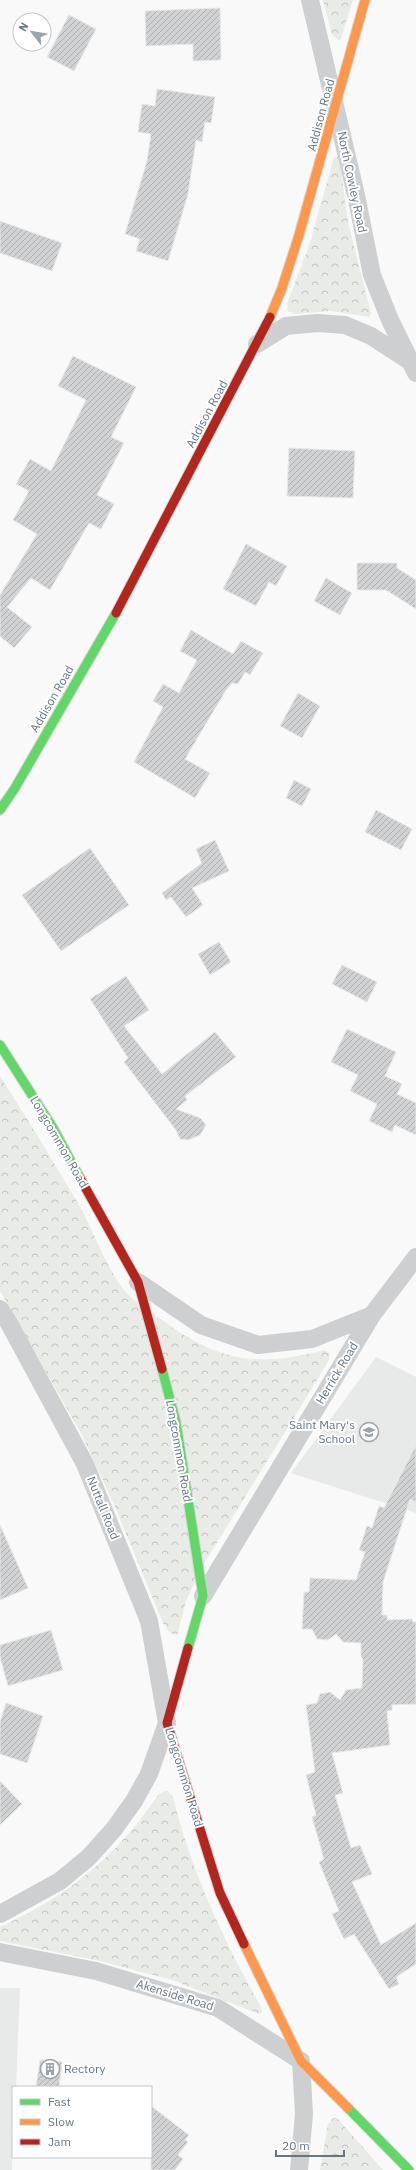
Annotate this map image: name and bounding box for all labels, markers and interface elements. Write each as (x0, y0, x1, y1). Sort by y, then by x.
north arrow (12, 12, 52, 52)
text: N (15, 20, 31, 34)
street label: Addison Road (304, 77, 337, 153)
street label: North Cowley Road (334, 130, 371, 234)
street label: Addison Road (182, 377, 231, 450)
street label: Addison Road (26, 663, 77, 735)
street label: Longcommon Road (27, 1093, 92, 1190)
street label: Herrick Road (312, 1339, 361, 1406)
street label: Longcommon Road (163, 1399, 196, 1503)
place label: Saint Mary's School (289, 1417, 355, 1446)
school or university icon: Saint Mary's School (358, 1421, 380, 1443)
street label: Nuttall Road (84, 1474, 123, 1542)
street label: Longcommon Road (162, 1725, 207, 1828)
street label: Akenside Road (135, 1976, 216, 2013)
building icon: Rectory (39, 2058, 61, 2080)
place label: Rectory (64, 2061, 106, 2076)
legend (12, 2086, 152, 2158)
text: Fast (48, 2094, 71, 2109)
text: Slow (48, 2114, 74, 2129)
scale bar (276, 2132, 344, 2158)
text: Jam (48, 2134, 71, 2149)
text: 20 m (282, 2138, 310, 2153)

